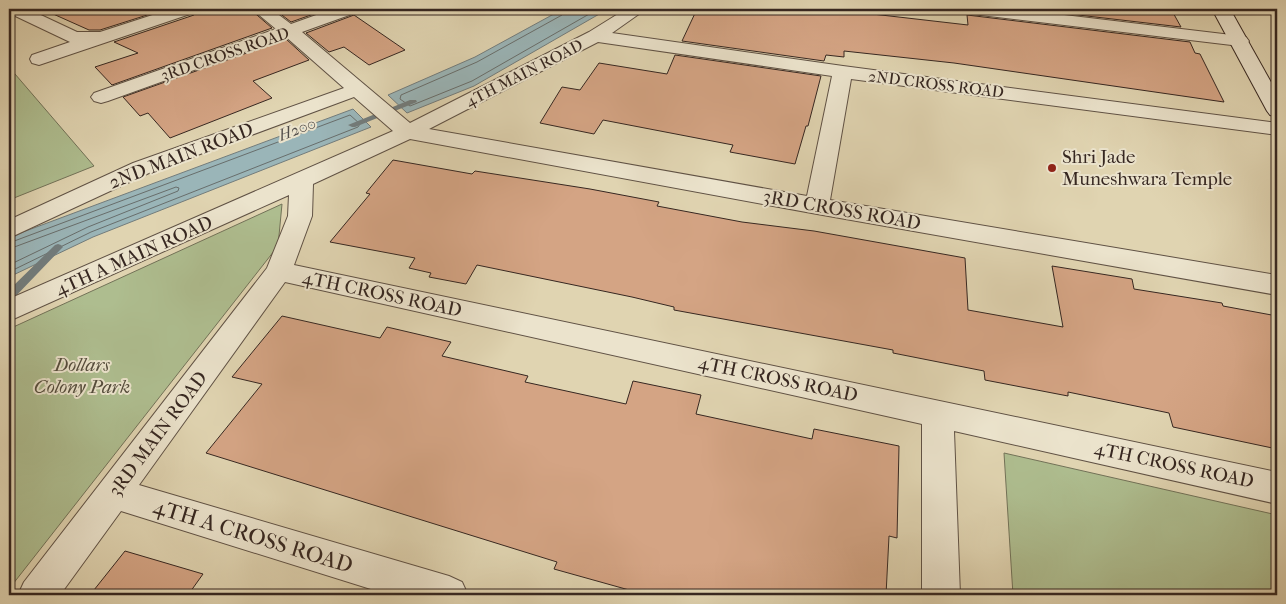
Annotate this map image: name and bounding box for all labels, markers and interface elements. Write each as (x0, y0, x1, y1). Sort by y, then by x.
street label: 3RD CROSS ROAD (158, 23, 292, 85)
street label: 4TH MAIN ROAD (462, 35, 586, 111)
street label: 2ND CROSS ROAD (867, 66, 1005, 102)
water label: H200 (275, 113, 318, 145)
street label: 2ND MAIN ROAD (106, 118, 256, 194)
place label: Shri Jade Muneshwara Temple (1062, 146, 1232, 190)
marker: Shri Jade Muneshwara Temple (1046, 162, 1058, 174)
street label: 3RD CROSS ROAD (761, 185, 923, 235)
street label: 4TH A MAIN ROAD (52, 211, 216, 301)
street label: 4TH CROSS ROAD (300, 266, 464, 322)
street label: 4TH CROSS ROAD (696, 351, 860, 407)
park label: Dollars Colony Park (34, 354, 130, 398)
street label: 3RD MAIN ROAD (104, 367, 212, 501)
street label: 4TH CROSS ROAD (1092, 437, 1256, 493)
street label: 4TH A CROSS ROAD (150, 493, 356, 579)

